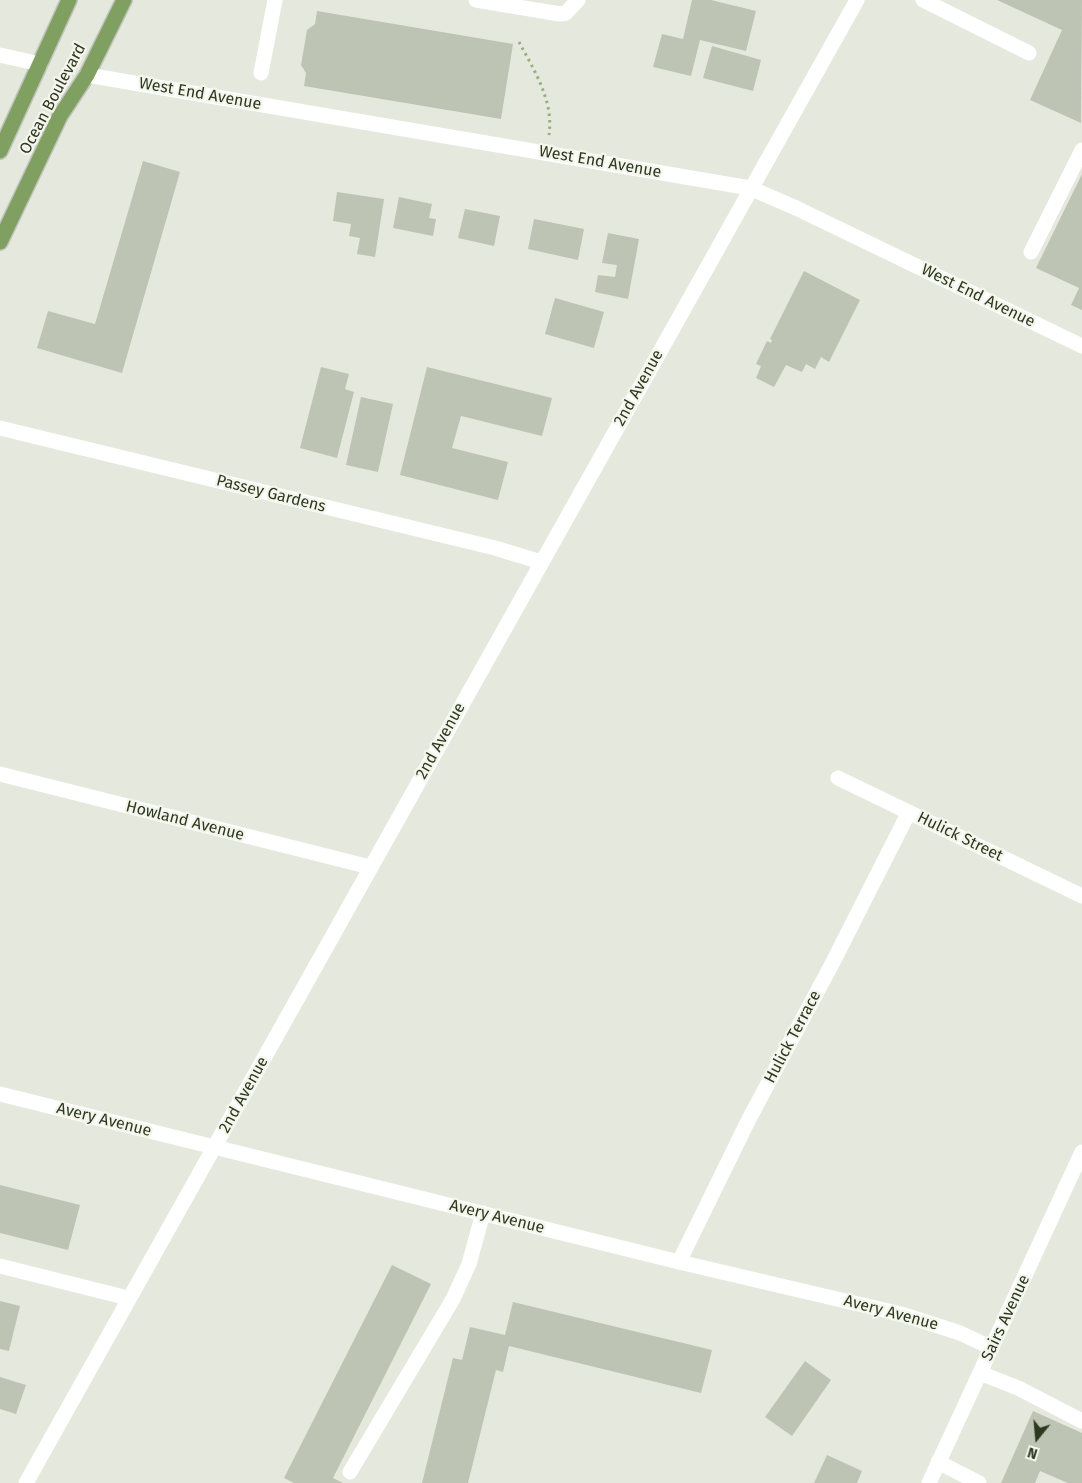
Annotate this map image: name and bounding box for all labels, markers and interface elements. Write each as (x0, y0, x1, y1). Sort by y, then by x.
street label: Ocean Boulevard (16, 40, 90, 158)
street label: West End Avenue (137, 74, 263, 114)
street label: West End Avenue (537, 142, 663, 182)
street label: West End Avenue (918, 260, 1038, 332)
street label: 2nd Avenue (610, 347, 668, 429)
street label: Passey Gardens (214, 471, 328, 517)
street label: 2nd Avenue (412, 700, 470, 782)
street label: Howland Avenue (124, 797, 246, 845)
street label: Hulick Street (914, 808, 1006, 866)
street label: Hulick Terrace (761, 987, 825, 1087)
street label: 2nd Avenue (215, 1054, 273, 1136)
street label: Avery Avenue (55, 1099, 153, 1141)
street label: Avery Avenue (448, 1196, 546, 1238)
street label: Sairs Avenue (978, 1272, 1034, 1364)
street label: Avery Avenue (842, 1291, 940, 1335)
north arrow (1012, 1413, 1062, 1463)
text: N (1026, 1443, 1039, 1462)

